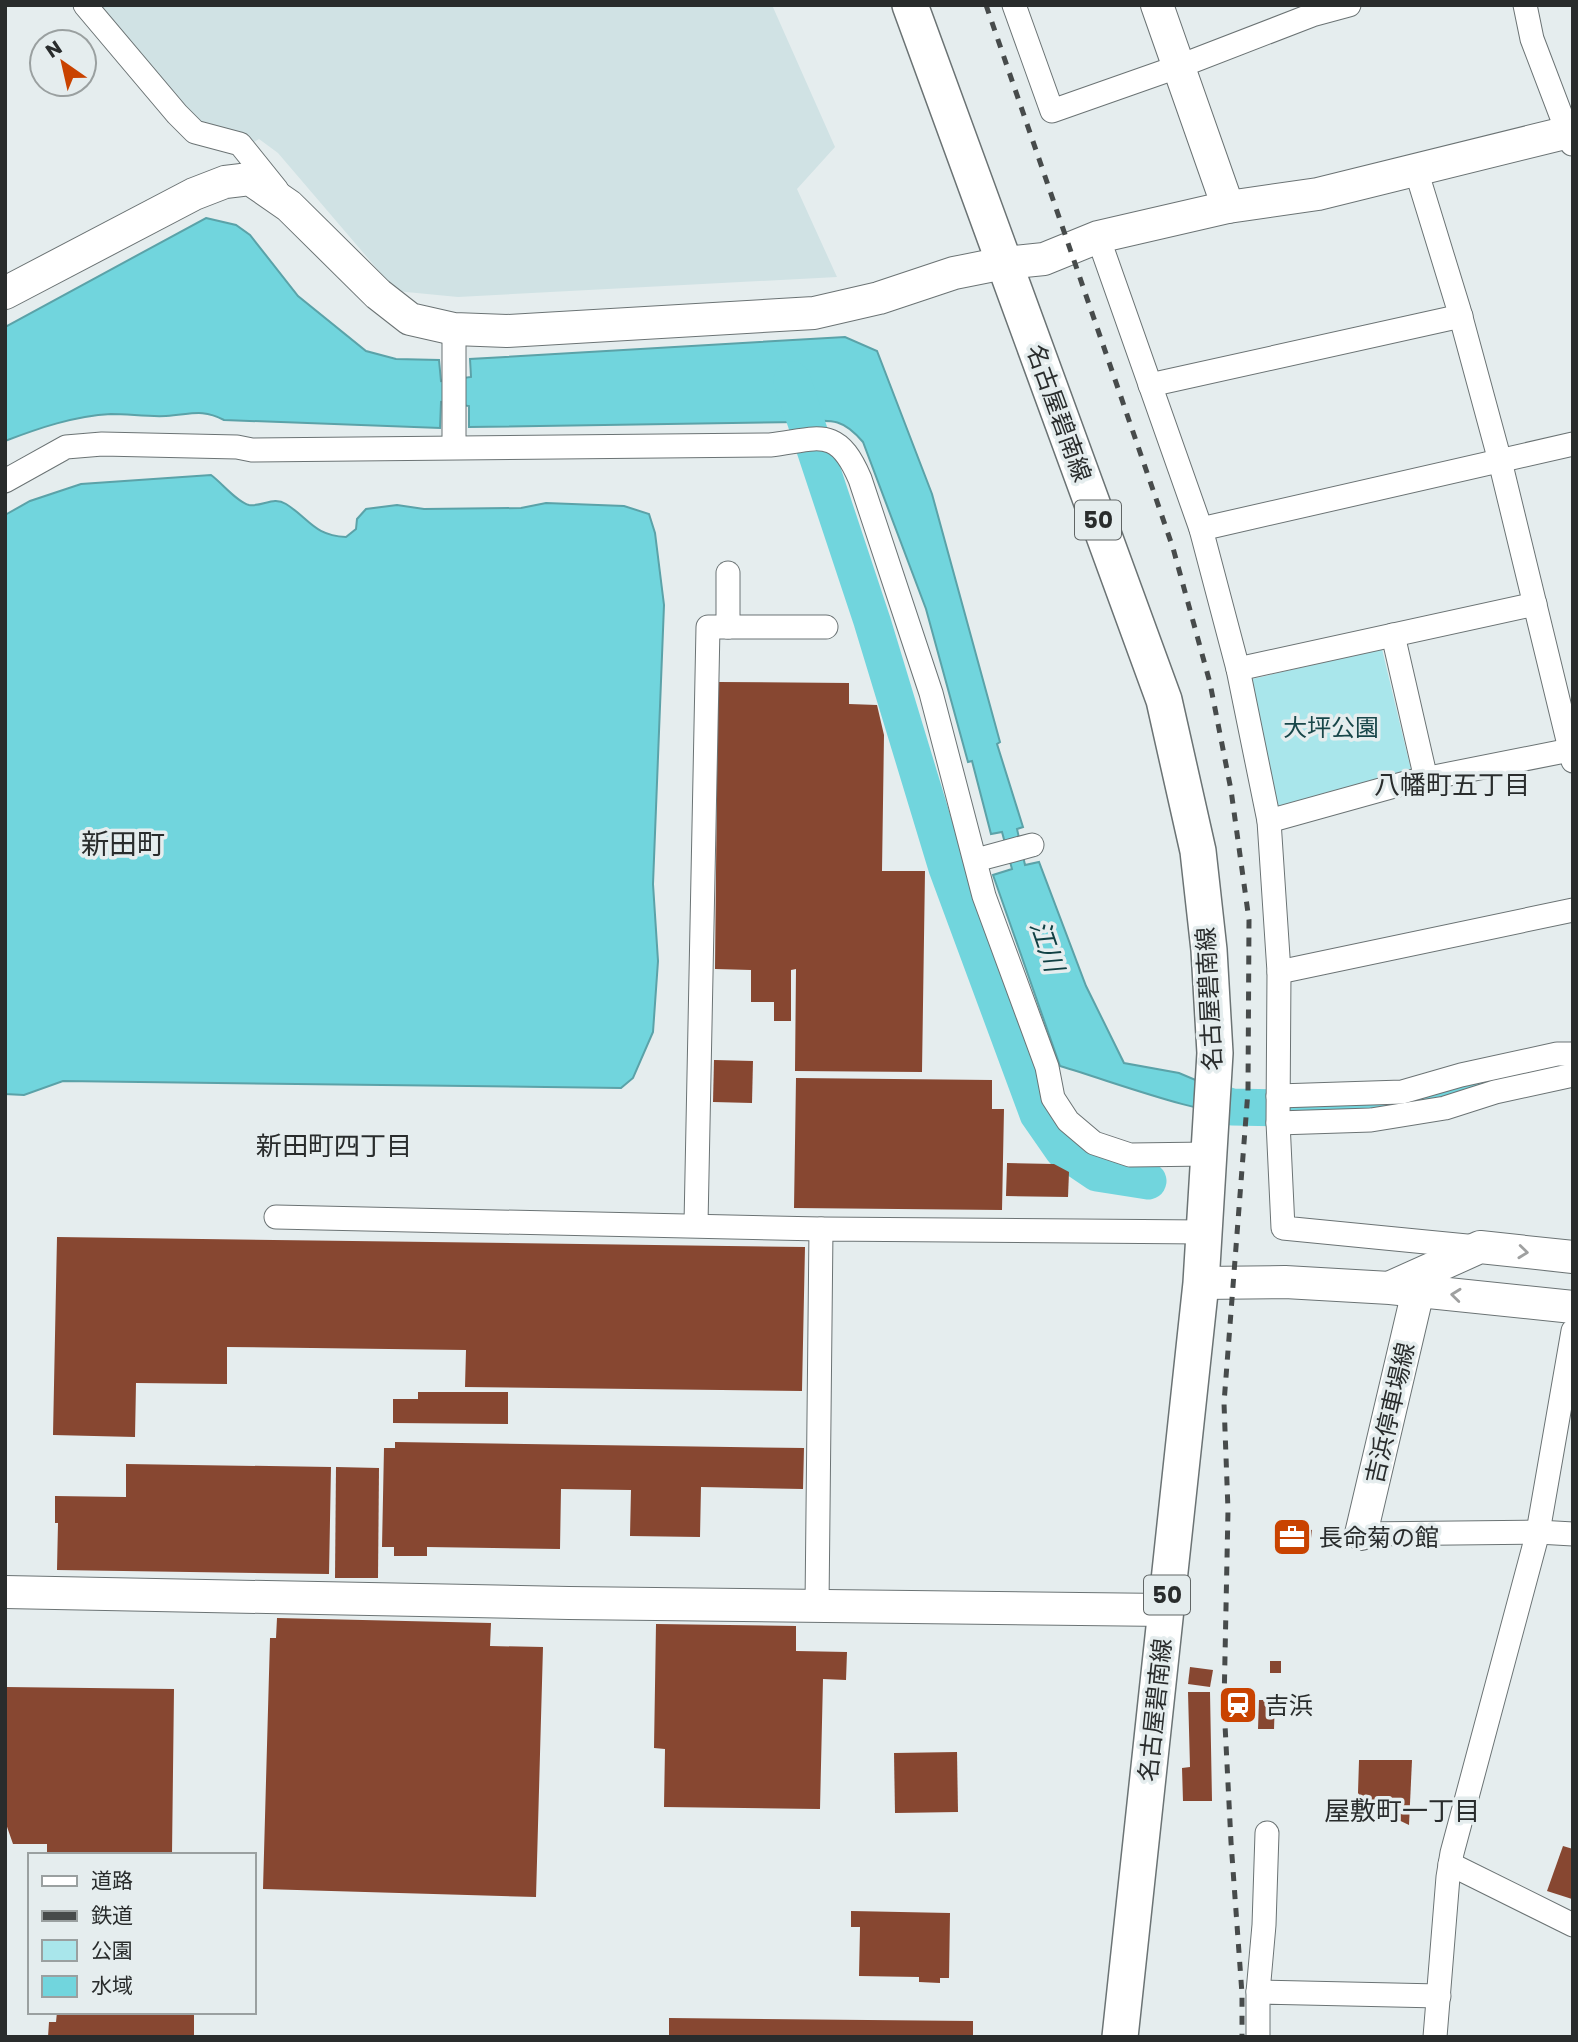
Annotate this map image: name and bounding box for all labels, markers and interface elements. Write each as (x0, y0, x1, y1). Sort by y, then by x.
north arrow (28, 28, 98, 98)
text: N (40, 34, 67, 65)
street label: 名古屋碧南線 (1019, 340, 1099, 486)
road number: 50 (1075, 500, 1121, 540)
park label: 大坪公園 (1283, 711, 1379, 744)
district label: 八幡町五丁目 (1374, 767, 1530, 803)
district label: 新田町 (81, 825, 165, 864)
water label: 江川 (1022, 916, 1073, 979)
street label: 名古屋碧南線 (1189, 926, 1229, 1072)
district label: 新田町四丁目 (256, 1128, 412, 1164)
one-way arrow (1517, 1244, 1529, 1259)
one-way arrow (1450, 1288, 1461, 1303)
street label: 吉浜停車場線 (1358, 1339, 1422, 1487)
office icon: 長命菊の館 (1271, 1516, 1313, 1558)
place label: 長命菊の館 (1319, 1521, 1439, 1554)
road number: 50 (1144, 1576, 1190, 1614)
street label: 名古屋碧南線 (1131, 1637, 1179, 1783)
station icon: 吉浜 (1217, 1684, 1259, 1726)
place label: 吉浜 (1265, 1689, 1313, 1722)
district label: 屋敷町一丁目 (1324, 1793, 1480, 1829)
legend (28, 1853, 256, 2014)
text: 道路 (91, 1866, 133, 1895)
text: 鉄道 (91, 1901, 133, 1930)
text: 公園 (91, 1936, 133, 1965)
text: 水域 (91, 1971, 133, 2000)

